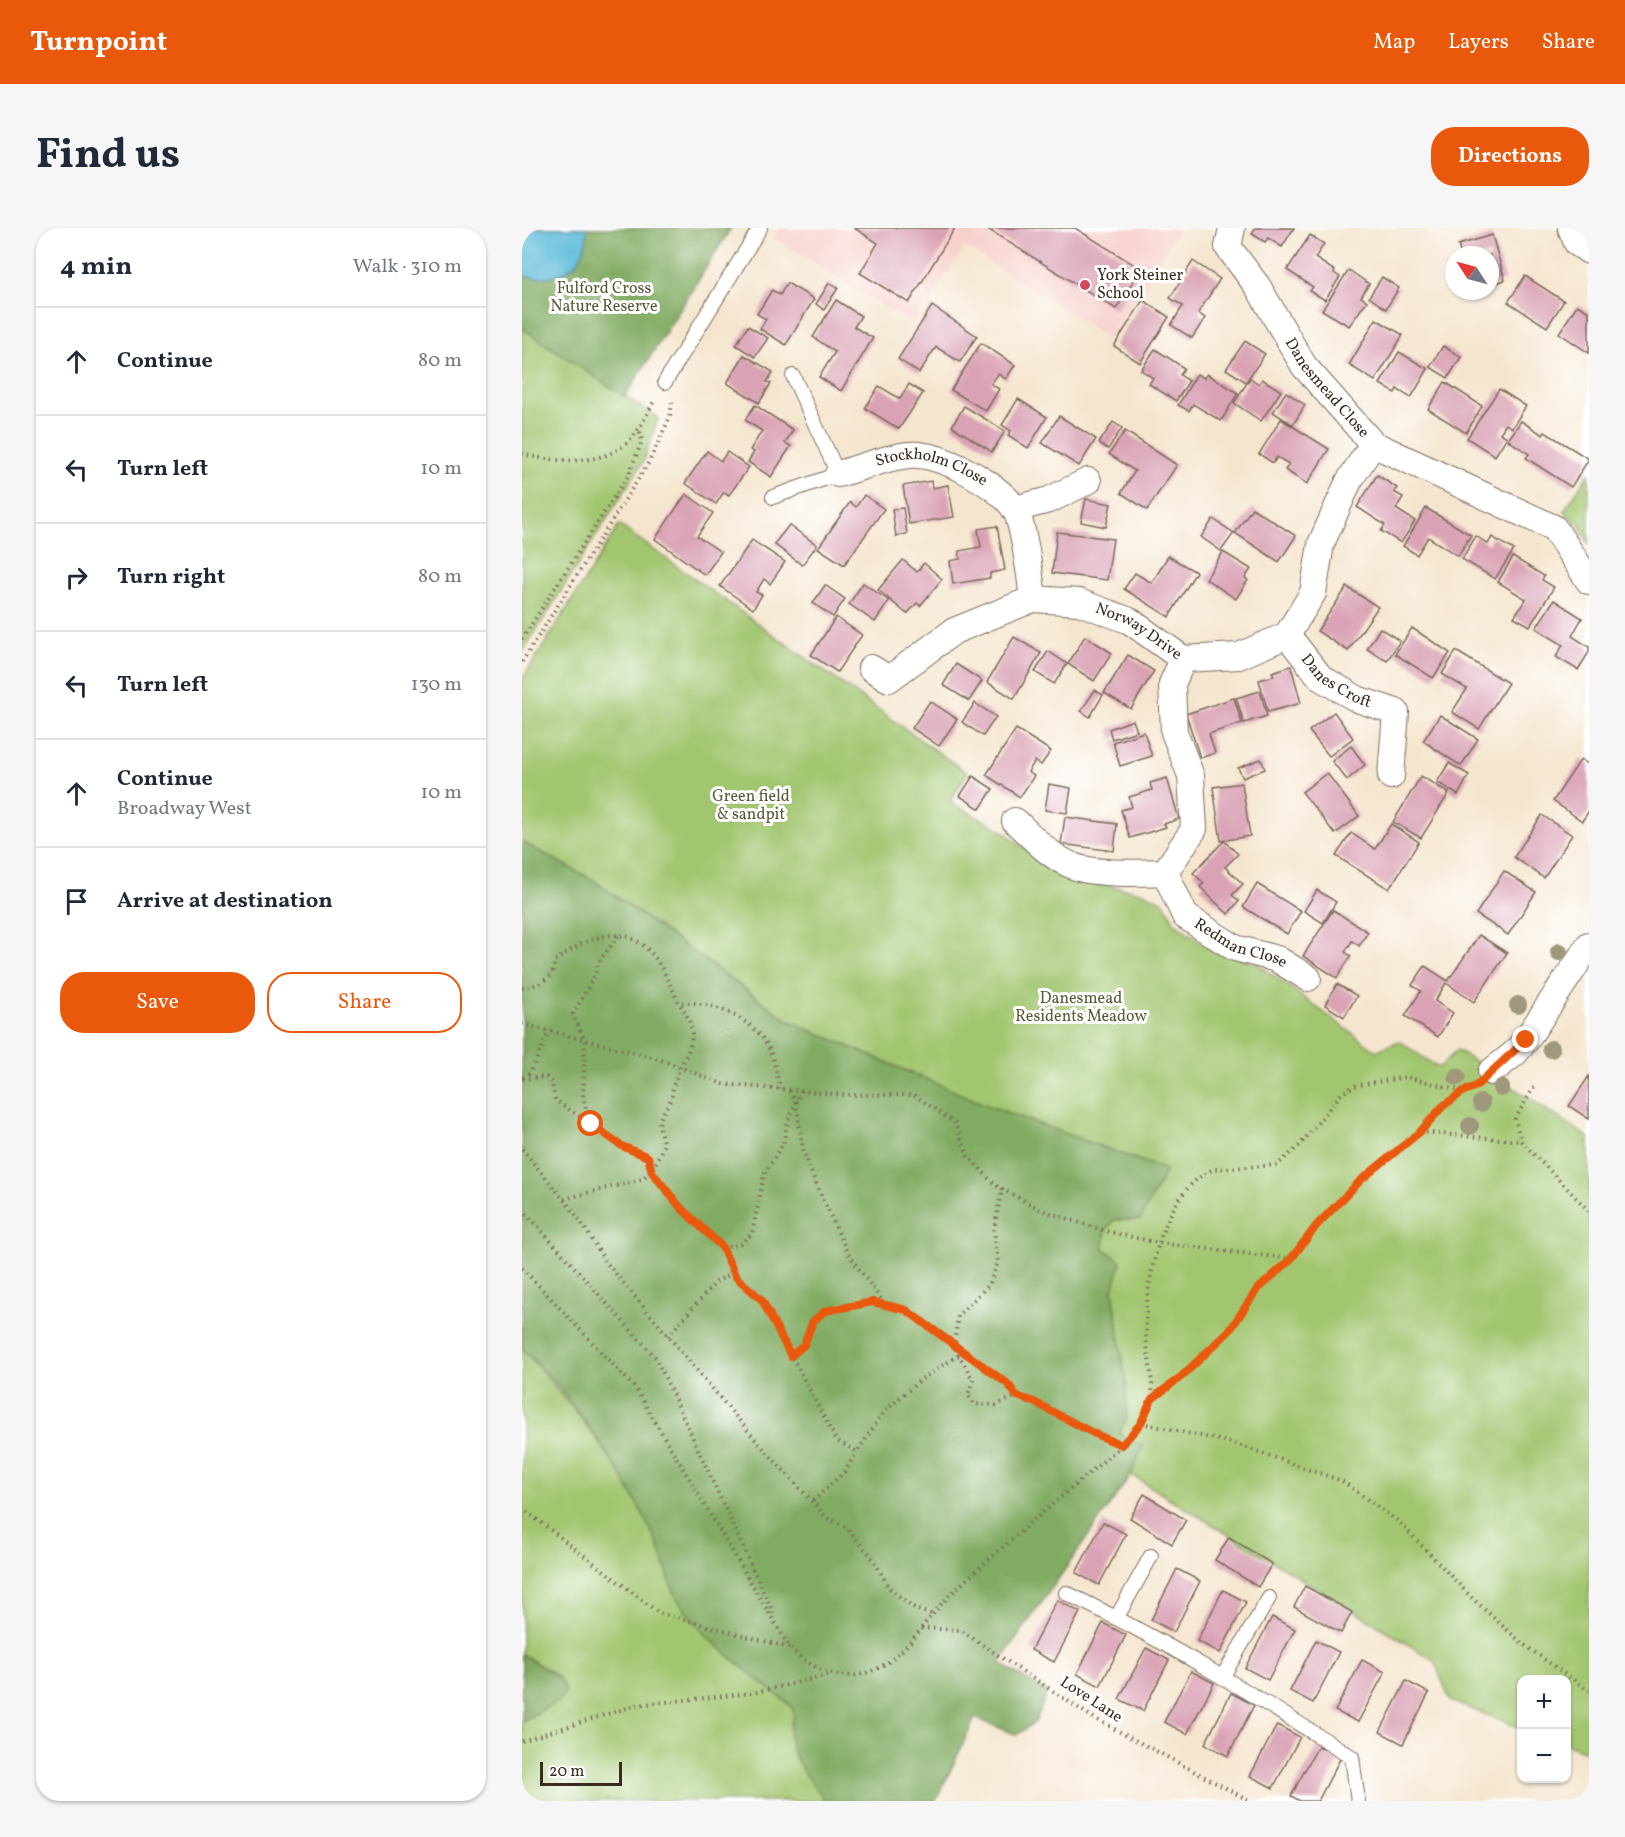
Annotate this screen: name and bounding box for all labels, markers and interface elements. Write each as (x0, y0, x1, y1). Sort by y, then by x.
text: Turnpoint (30, 23, 167, 62)
text: Map (1373, 28, 1415, 57)
text: Layers (1448, 28, 1509, 57)
text: Share (1542, 28, 1595, 57)
text: Find us (36, 127, 180, 186)
button: Directions (1431, 127, 1589, 186)
north arrow (1445, 246, 1499, 300)
text: 4 min (60, 249, 132, 285)
text: Walk · 310 m (353, 253, 462, 281)
place label: York Steiner School (1097, 265, 1184, 305)
park label: Fulford Cross Nature Reserve (551, 278, 657, 318)
marker: York Steiner School (1078, 278, 1092, 292)
street label: Danesmead Close (1279, 334, 1374, 443)
icon: ahead (60, 345, 93, 378)
text: Continue (117, 346, 213, 377)
text: 80 m (418, 347, 462, 375)
street label: Stockholm Close (873, 444, 992, 492)
icon: left (60, 453, 93, 486)
text: Turn left (117, 454, 208, 485)
text: 10 m (421, 455, 462, 483)
icon: right (60, 561, 93, 594)
text: Turn right (117, 562, 225, 593)
text: 80 m (418, 563, 462, 591)
street label: Norway Drive (1092, 598, 1186, 666)
street label: Danes Croft (1295, 650, 1374, 714)
icon: left (60, 669, 93, 702)
text: Turn left (117, 670, 208, 701)
text: 130 m (411, 671, 462, 699)
text: Continue (117, 764, 213, 795)
icon: ahead (60, 777, 93, 810)
text: 10 m (421, 779, 462, 807)
park label: Green field & sandpit (712, 786, 790, 826)
text: Broadway West (117, 795, 252, 823)
icon: arrive (60, 885, 93, 918)
text: Arrive at destination (117, 886, 333, 917)
street label: Redman Close (1190, 913, 1291, 974)
button: Save (60, 972, 255, 1033)
button: Share (267, 972, 462, 1033)
park label: Danesmead Residents Meadow (1015, 988, 1147, 1028)
route end (1512, 1026, 1538, 1052)
route start (577, 1110, 603, 1136)
street label: Love Lane (1055, 1672, 1127, 1728)
map controls (1517, 1675, 1571, 1783)
button: + (1517, 1675, 1571, 1729)
button: − (1517, 1729, 1571, 1783)
scale bar (540, 1759, 622, 1786)
text: 20 m (549, 1761, 584, 1783)

